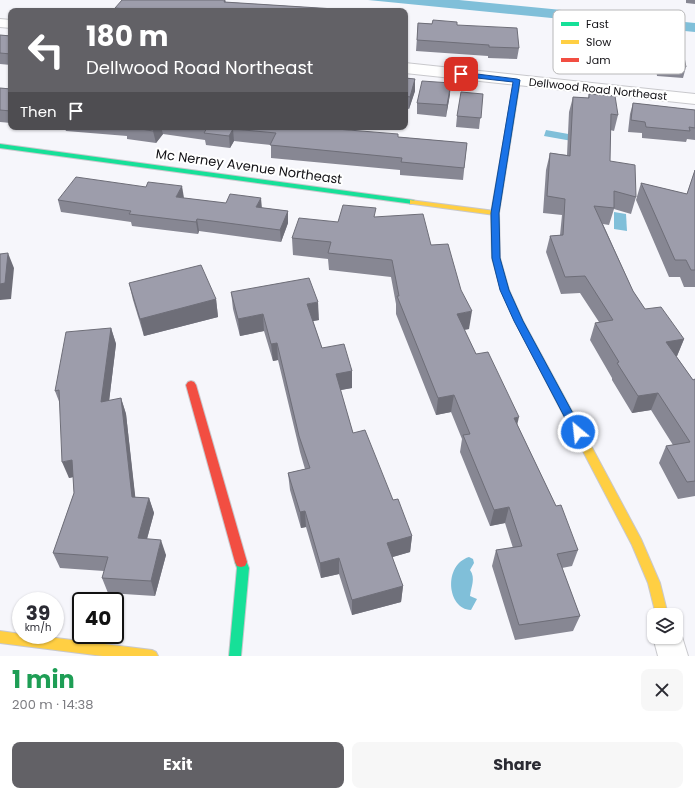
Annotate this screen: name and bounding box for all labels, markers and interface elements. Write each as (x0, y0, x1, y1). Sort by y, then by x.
legend (553, 10, 685, 74)
text: Fast (586, 16, 609, 32)
text: 180 m (86, 17, 169, 56)
icon: left (20, 24, 72, 76)
text: Slow (586, 34, 611, 50)
text: Jam (586, 52, 611, 68)
text: Dellwood Road Northeast (86, 55, 313, 80)
pin (444, 57, 478, 91)
icon: arrive (450, 63, 472, 85)
street label: Dellwood Road Northeast (528, 74, 668, 104)
icon: arrive (65, 100, 87, 122)
text: Then (20, 101, 57, 122)
street label: Mc Nerney Avenue Northeast (155, 144, 343, 189)
position arrow (557, 411, 599, 453)
speed limit sign: 40 (72, 592, 124, 644)
text: 39 (26, 599, 50, 627)
map controls (647, 608, 683, 644)
button: layers (647, 608, 683, 644)
text: km/h (25, 620, 51, 635)
text: 1 min (12, 663, 75, 696)
button: close (641, 669, 683, 711)
text: 200 m · 14:38 (12, 695, 93, 714)
button: Exit (12, 742, 344, 788)
button: Share (352, 742, 683, 788)

